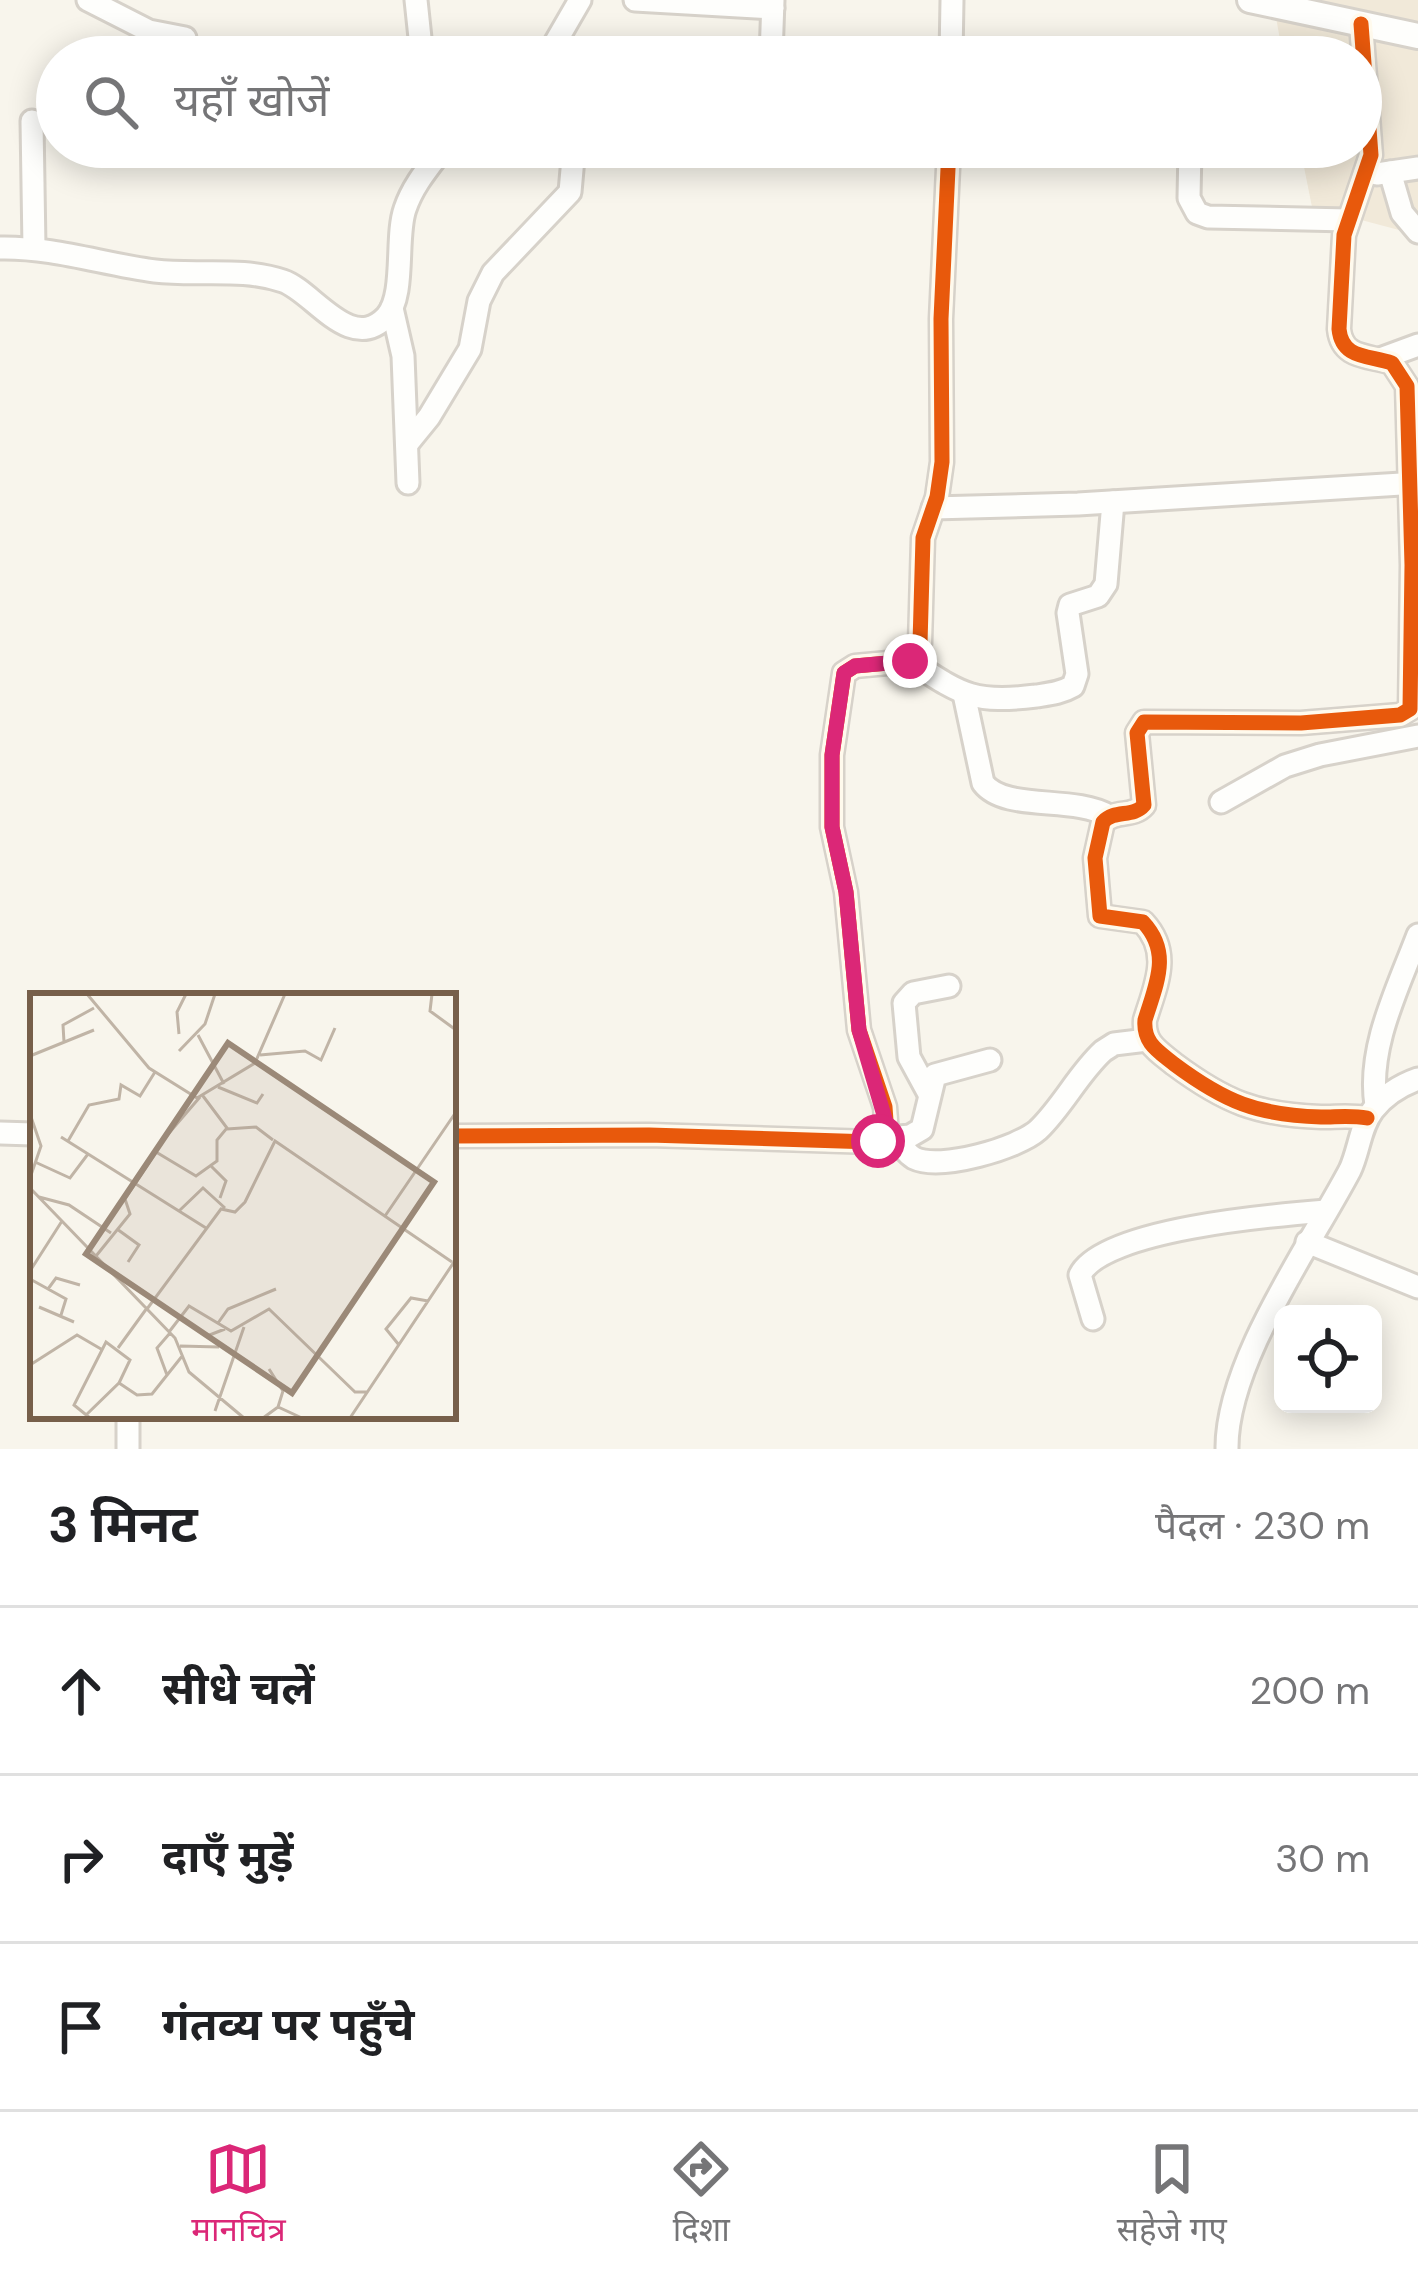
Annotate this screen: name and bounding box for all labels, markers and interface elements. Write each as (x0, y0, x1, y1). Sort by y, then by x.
search box (36, 36, 1382, 168)
icon: search (78, 69, 144, 135)
text: यहाँ खोजें (174, 71, 329, 130)
route end (883, 634, 937, 688)
inset map (30, 993, 456, 1419)
route start (851, 1114, 905, 1168)
map controls (1274, 1305, 1382, 1413)
button: locate (1274, 1305, 1382, 1413)
text: 3 मिनट (48, 1491, 198, 1558)
text: पैदल · 230 m (1155, 1500, 1370, 1551)
icon: ahead (48, 1658, 114, 1724)
text: सीधे चलें (162, 1659, 314, 1718)
text: 200 m (1249, 1665, 1370, 1716)
icon: right (48, 1826, 114, 1892)
text: दाएँ मुड़ें (162, 1827, 293, 1886)
text: 30 m (1275, 1833, 1370, 1884)
icon: arrive (48, 1994, 114, 2060)
text: गंतव्य पर पहुँचे (162, 1995, 415, 2054)
tab: मानचित्र (191, 2136, 286, 2254)
tab: दिशा (668, 2136, 734, 2254)
tab: सहेजे गए (1117, 2136, 1227, 2254)

